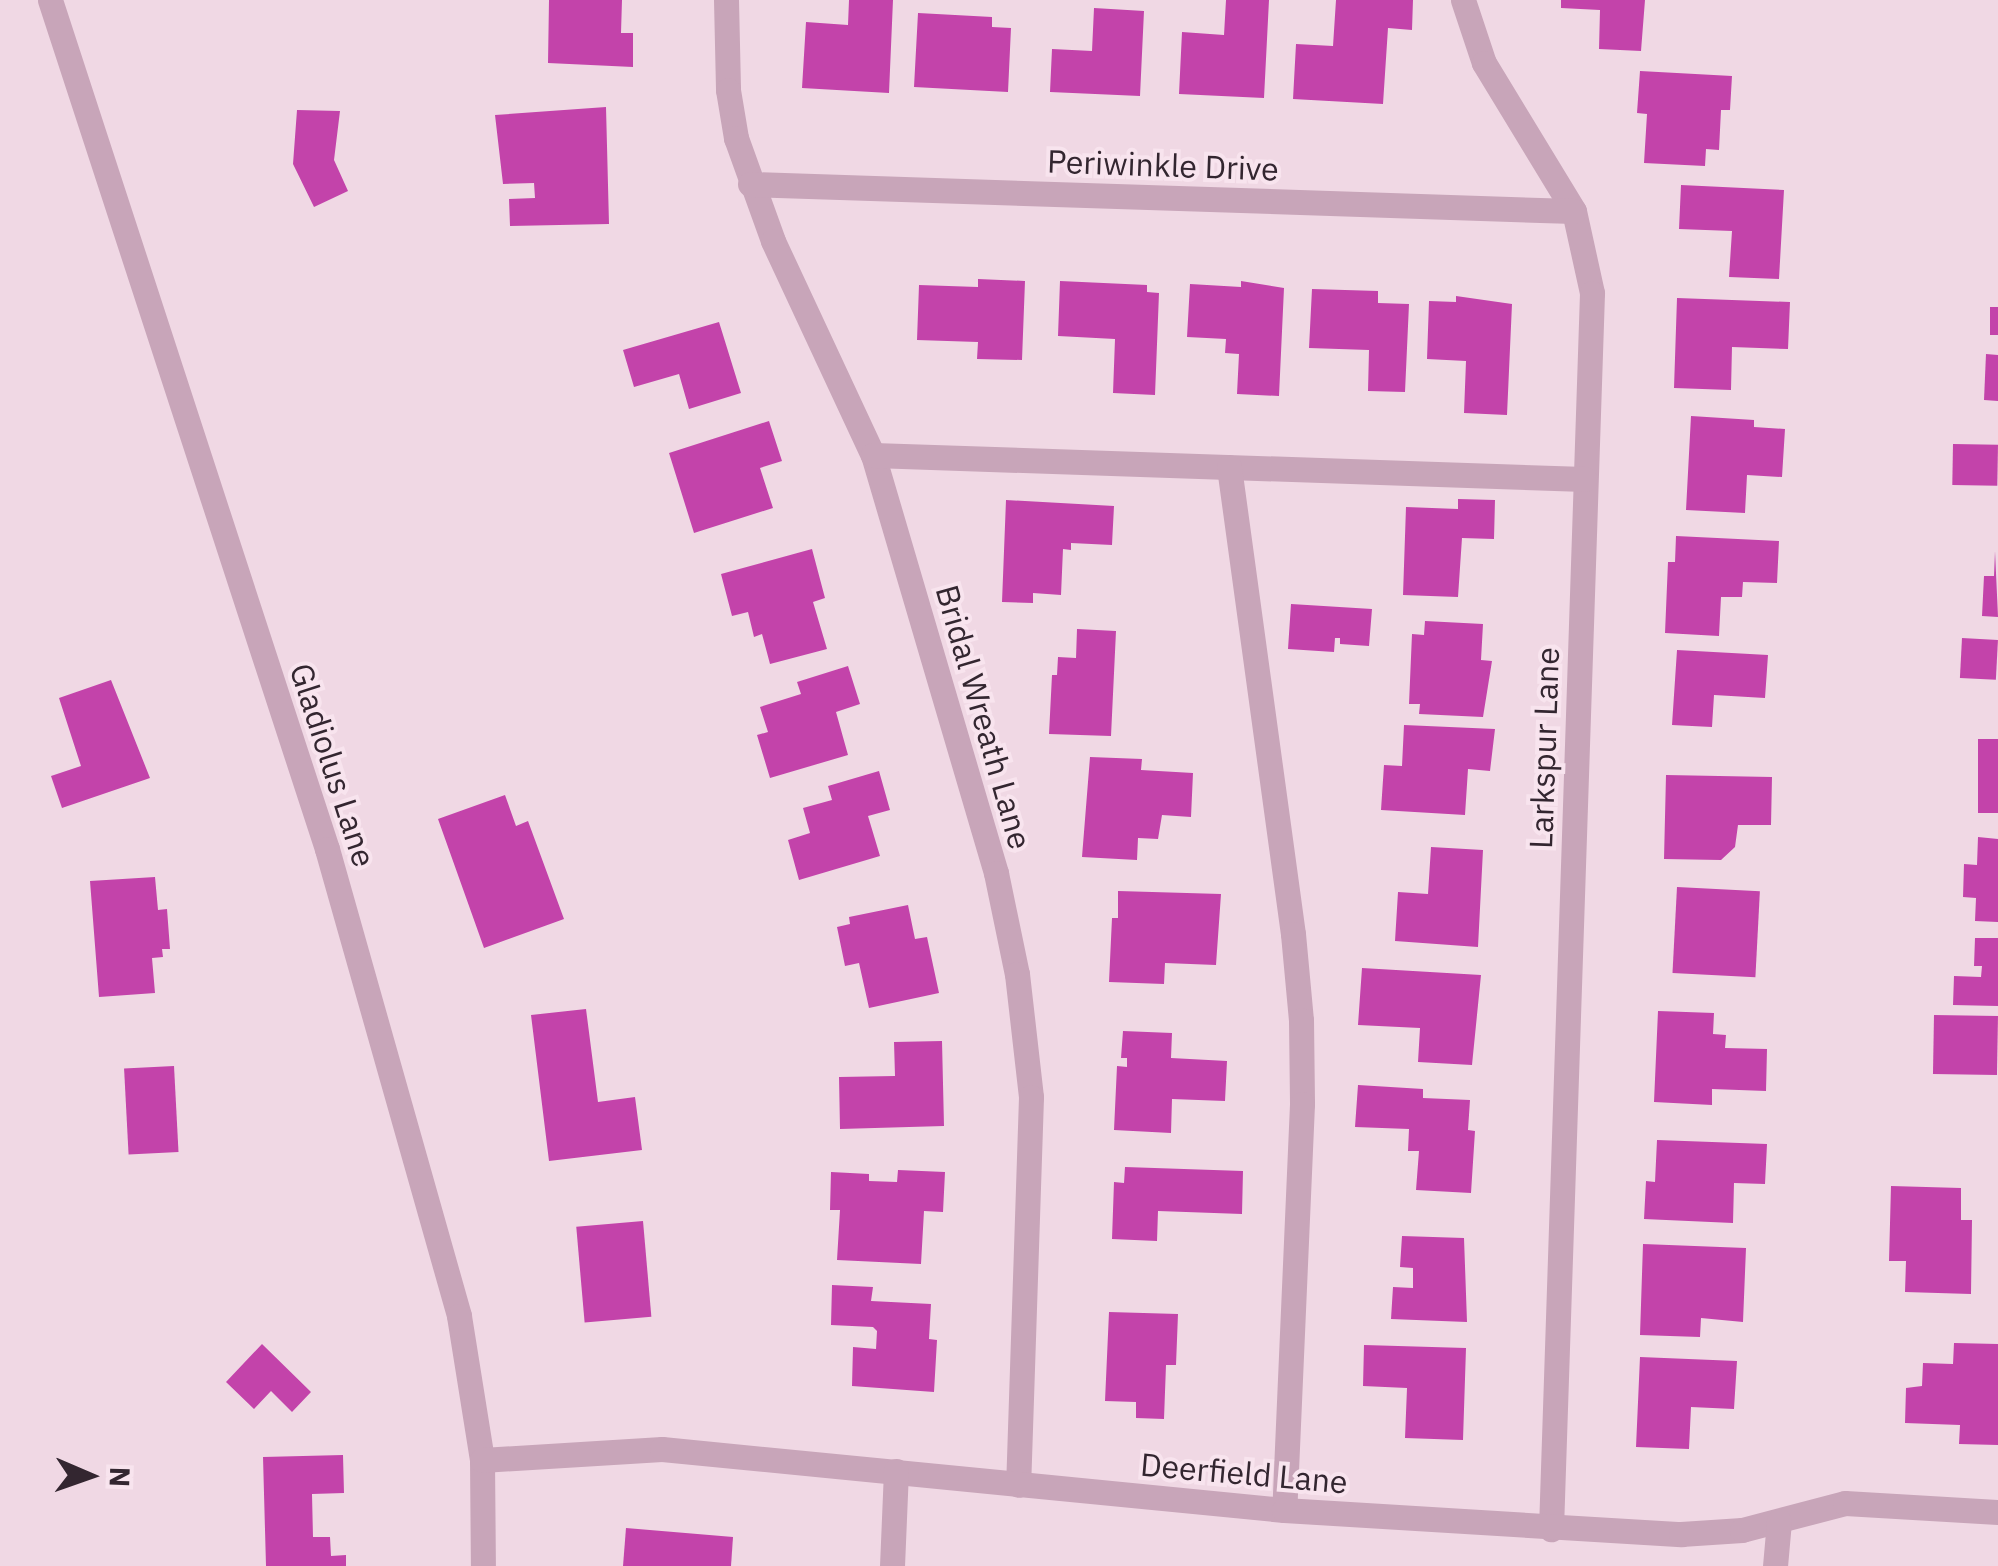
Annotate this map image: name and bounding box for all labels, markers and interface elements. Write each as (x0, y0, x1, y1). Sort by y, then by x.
street label: Periwinkle Drive (1047, 142, 1279, 188)
street label: Bridal Wreath Lane (928, 581, 1040, 853)
street label: Larkspur Lane (1521, 646, 1567, 850)
street label: Gladiolus Lane (282, 659, 384, 871)
north arrow (40, 1426, 140, 1526)
street label: Deerfield Lane (1139, 1445, 1349, 1501)
text: N (102, 1466, 139, 1488)

